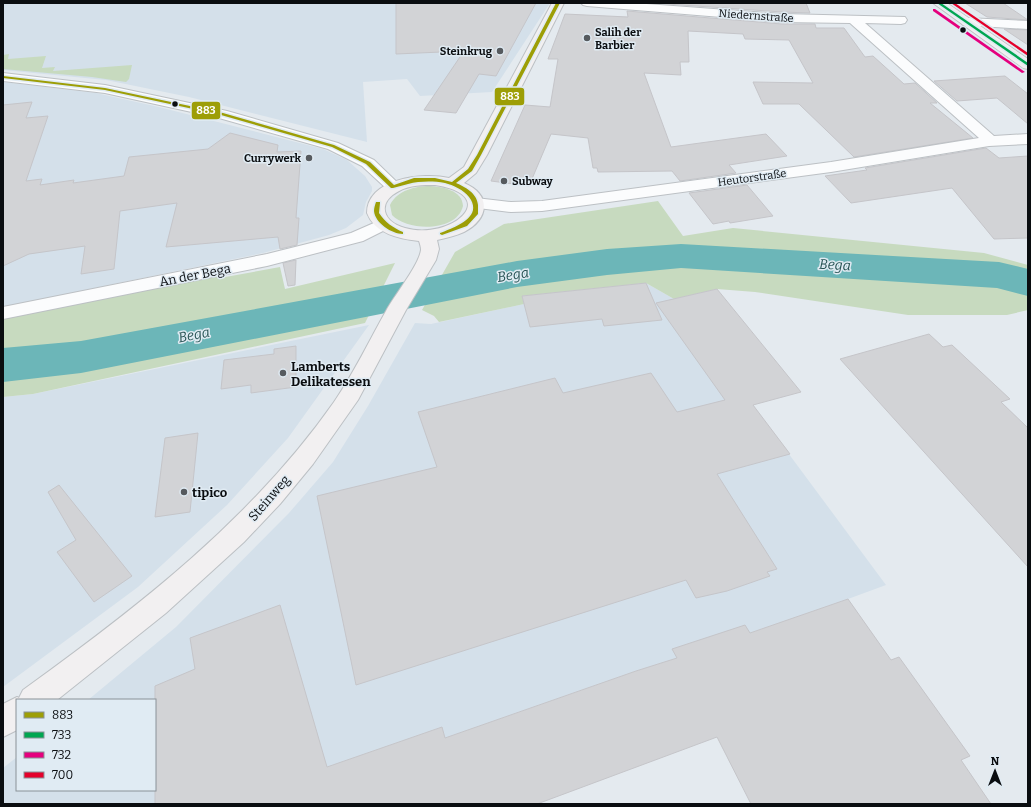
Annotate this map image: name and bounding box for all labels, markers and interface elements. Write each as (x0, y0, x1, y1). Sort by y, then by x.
street label: Niedernstraße (718, 7, 794, 25)
unlabelled marker (958, 25, 968, 35)
place label: Salih der Barbier (595, 26, 642, 52)
marker: Salih der Barbier (582, 33, 592, 43)
place label: Steinkrug (440, 45, 493, 58)
marker: Steinkrug (495, 46, 505, 56)
line badge: 883 (494, 87, 525, 106)
text: 883 (500, 90, 520, 103)
unlabelled marker (170, 99, 180, 109)
line badge: 883 (191, 101, 221, 120)
text: 883 (196, 104, 216, 117)
place label: Currywerk (244, 152, 301, 165)
marker: Currywerk (304, 153, 314, 163)
street label: Heutorstraße (717, 167, 787, 189)
place label: Subway (512, 175, 554, 188)
marker: Subway (499, 176, 509, 186)
water label: Bega (819, 256, 851, 274)
street label: An der Bega (158, 261, 232, 289)
water label: Bega (496, 264, 530, 286)
water label: Bega (177, 324, 211, 346)
place label: Lamberts Delikatessen (291, 359, 371, 389)
marker: Lamberts Delikatessen (278, 368, 288, 378)
street label: Steinweg (245, 472, 293, 524)
place label: tipico (192, 485, 228, 500)
marker: tipico (179, 487, 189, 497)
legend (16, 699, 156, 791)
text: 883 (52, 708, 73, 722)
text: 733 (52, 728, 71, 742)
text: 732 (52, 748, 71, 762)
north arrow (975, 751, 1015, 791)
text: N (991, 755, 1000, 768)
text: 700 (52, 768, 73, 782)

